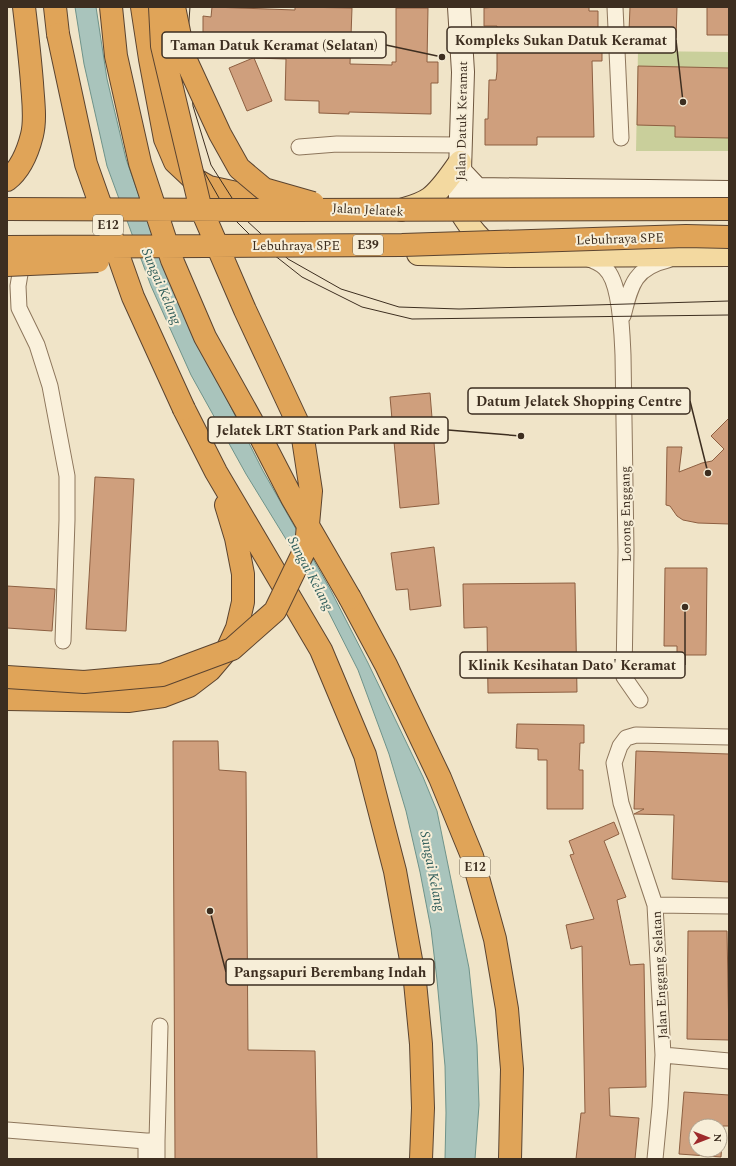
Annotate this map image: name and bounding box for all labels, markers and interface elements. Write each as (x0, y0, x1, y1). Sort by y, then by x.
callout: Kompleks Sukan Datuk Keramat (447, 27, 676, 53)
text: Kompleks Sukan Datuk Keramat (455, 30, 668, 51)
callout: Taman Datuk Keramat (Selatan) (162, 32, 386, 58)
text: Taman Datuk Keramat (Selatan) (170, 35, 378, 56)
street label: Jalan Datuk Keramat (451, 61, 473, 181)
street label: Jalan Jelatek (332, 198, 404, 222)
road number: E12 (93, 215, 123, 235)
street label: Lebuhraya SPE (576, 227, 664, 251)
road number: E39 (353, 235, 383, 255)
street label: Lebuhraya SPE (252, 236, 340, 256)
water label: Sungai Kelang (136, 245, 187, 328)
callout: Datum Jelatek Shopping Centre (468, 388, 690, 414)
text: Datum Jelatek Shopping Centre (476, 391, 682, 412)
callout: Jelatek LRT Station Park and Ride (208, 417, 448, 443)
text: Jelatek LRT Station Park and Ride (216, 420, 440, 441)
street label: Lorong Enggang (615, 466, 637, 562)
water label: Sungai Kelang (282, 532, 339, 615)
callout: Klinik Kesihatan Dato' Keramat (460, 652, 685, 678)
text: Klinik Kesihatan Dato' Keramat (468, 655, 677, 676)
water label: Sungai Kelang (414, 829, 451, 914)
road number: E12 (460, 857, 490, 877)
street label: Jalan Enggang Selatan (647, 910, 673, 1039)
callout: Pangsapuri Berembang Indah (226, 959, 434, 985)
text: Pangsapuri Berembang Indah (234, 962, 427, 983)
north arrow (688, 1118, 728, 1158)
text: N (709, 1134, 726, 1143)

